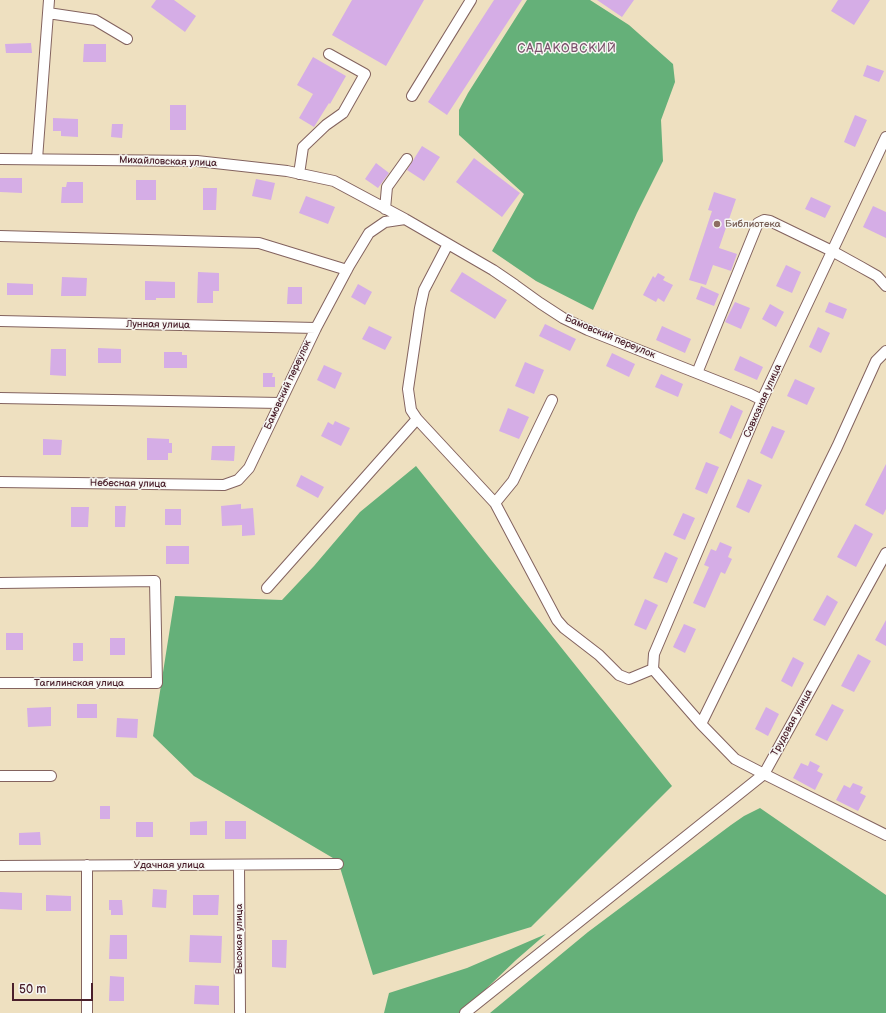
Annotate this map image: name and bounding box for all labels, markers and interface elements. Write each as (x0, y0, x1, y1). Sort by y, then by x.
district label: САДАКОВСКИЙ (517, 42, 617, 56)
street label: Михайловская улица (119, 154, 217, 170)
place label: Библиотека (725, 218, 781, 230)
marker: Библиотека (712, 219, 722, 229)
street label: Бамовский переулок (563, 312, 657, 362)
street label: Лунная улица (126, 318, 190, 332)
street label: Бамовский переулок (262, 338, 314, 432)
street label: Совхозная улица (741, 362, 785, 440)
street label: Небесная улица (90, 477, 166, 491)
street label: Тагилинская улица (34, 677, 124, 689)
street label: Трудовая улица (769, 688, 815, 758)
street label: Удачная улица (133, 859, 205, 871)
street label: Высокая улица (233, 904, 245, 974)
scale bar (14, 975, 95, 1001)
text: 50 m (19, 982, 46, 997)

